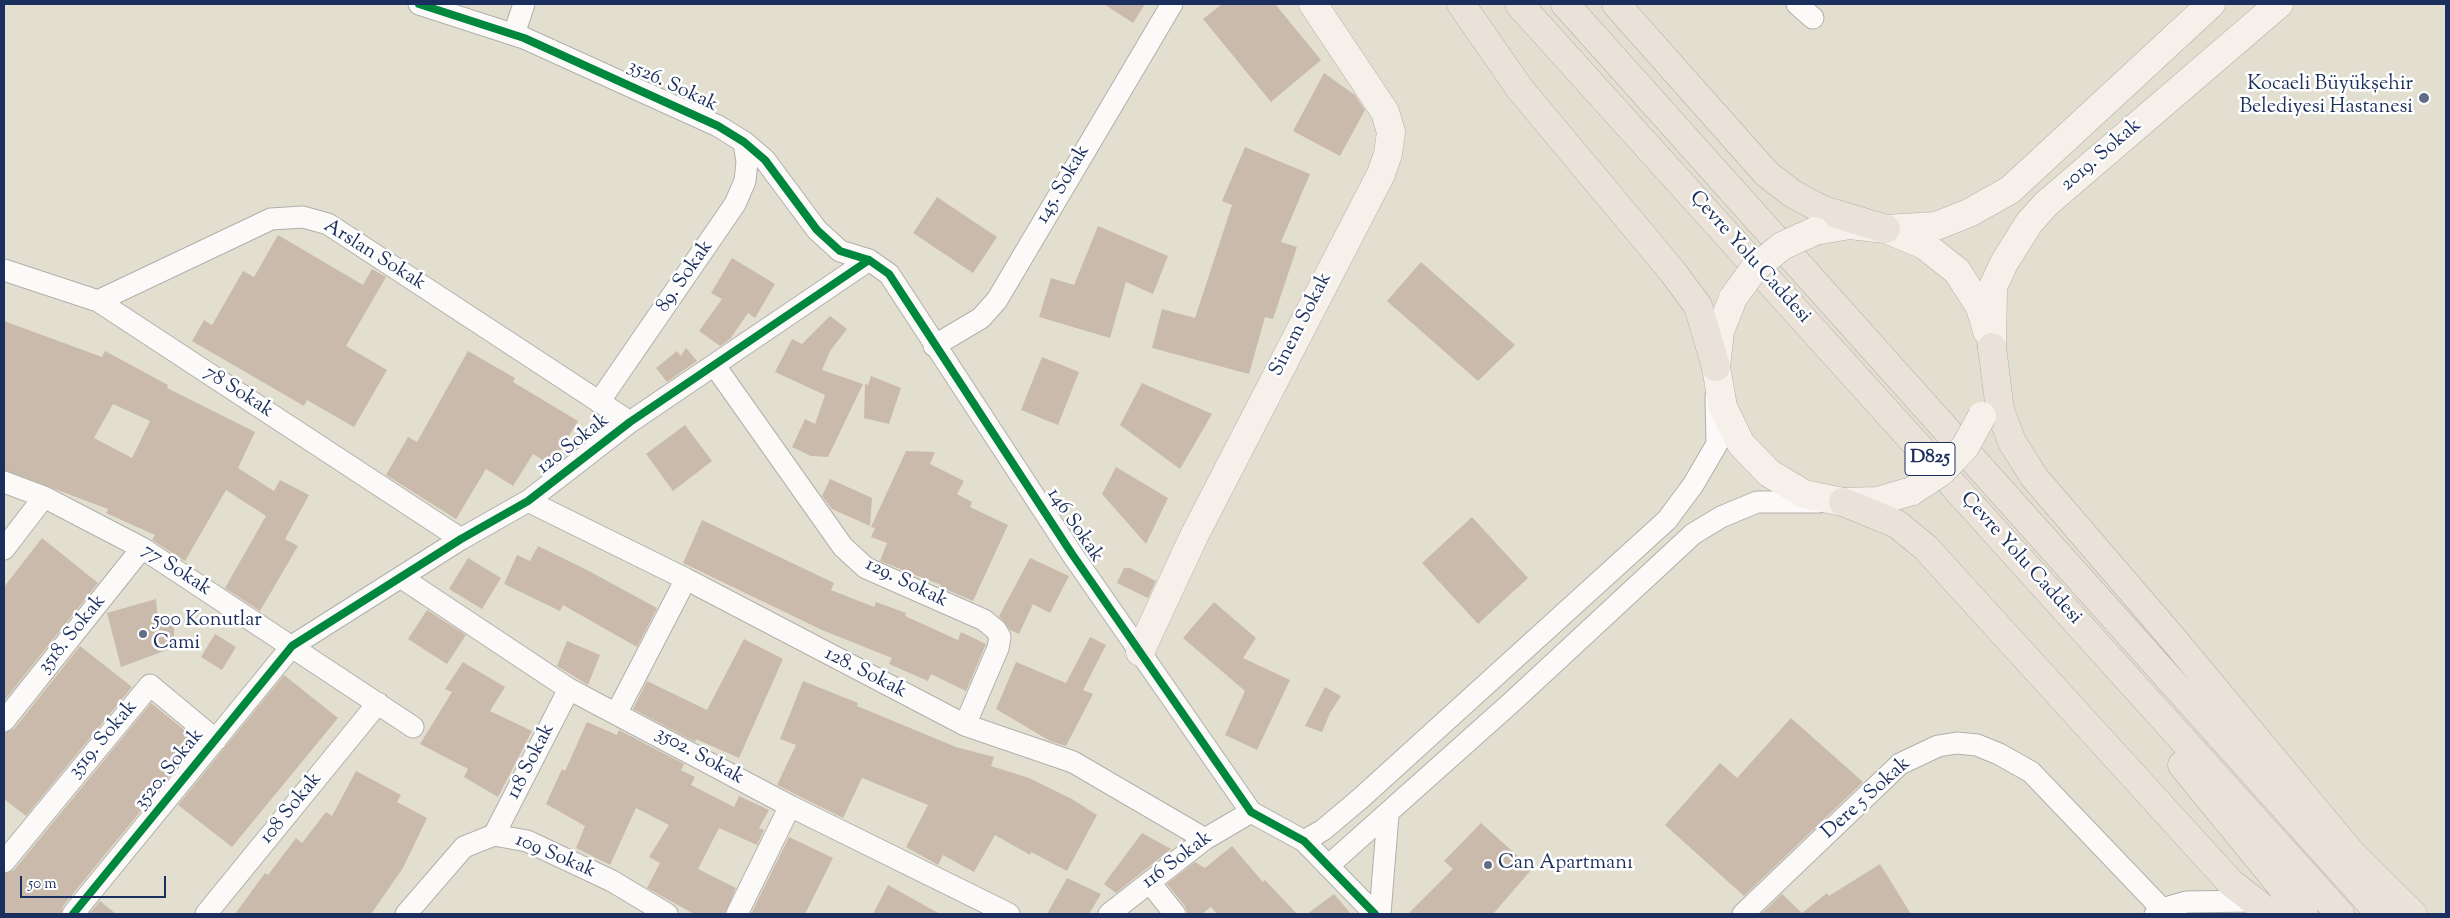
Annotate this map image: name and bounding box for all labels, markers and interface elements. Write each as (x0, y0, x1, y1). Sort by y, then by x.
street label: 3526. Sokak (623, 56, 721, 118)
place label: Kocaeli Büyükşehir Belediyesi Hastanesi (2239, 74, 2413, 121)
marker: Kocaeli Büyükşehir Belediyesi Hastanesi (2417, 91, 2431, 105)
street label: 2019. Sokak (2057, 114, 2147, 198)
street label: 145. Sokak (1032, 141, 1096, 229)
street label: Çevre Yolu Caddesi (1683, 187, 1815, 329)
street label: Arslan Sokak (319, 215, 429, 297)
street label: 89. Sokak (652, 236, 720, 318)
street label: Sinem Sokak (1266, 269, 1338, 381)
street label: 78 Sokak (199, 362, 277, 424)
street label: 120 Sokak (533, 409, 615, 481)
road number: D825 (1905, 442, 1955, 476)
street label: 146 Sokak (1040, 484, 1108, 568)
street label: Çevre Yolu Caddesi (1954, 488, 2086, 630)
street label: 77 Sokak (137, 540, 215, 602)
street label: 129. Sokak (861, 554, 951, 614)
street label: 3518. Sokak (34, 591, 112, 679)
place label: 500 Konutlar Cami (153, 610, 262, 657)
marker: 500 Konutlar Cami (137, 628, 149, 640)
street label: 128. Sokak (820, 643, 910, 705)
street label: 3519. Sokak (64, 696, 144, 784)
street label: 118 Sokak (503, 720, 561, 804)
street label: 3502. Sokak (650, 723, 748, 791)
street label: 3520. Sokak (130, 725, 210, 815)
street label: Dere 5 Sokak (1818, 753, 1916, 845)
street label: 108 Sokak (256, 768, 328, 850)
street label: 116 Sokak (1138, 827, 1218, 895)
street label: 109 Sokak (511, 829, 599, 885)
place label: Can Apartmanı (1498, 853, 1633, 877)
marker: Can Apartmanı (1482, 859, 1494, 871)
scale bar (22, 866, 169, 898)
text: 50 m (28, 874, 57, 895)

